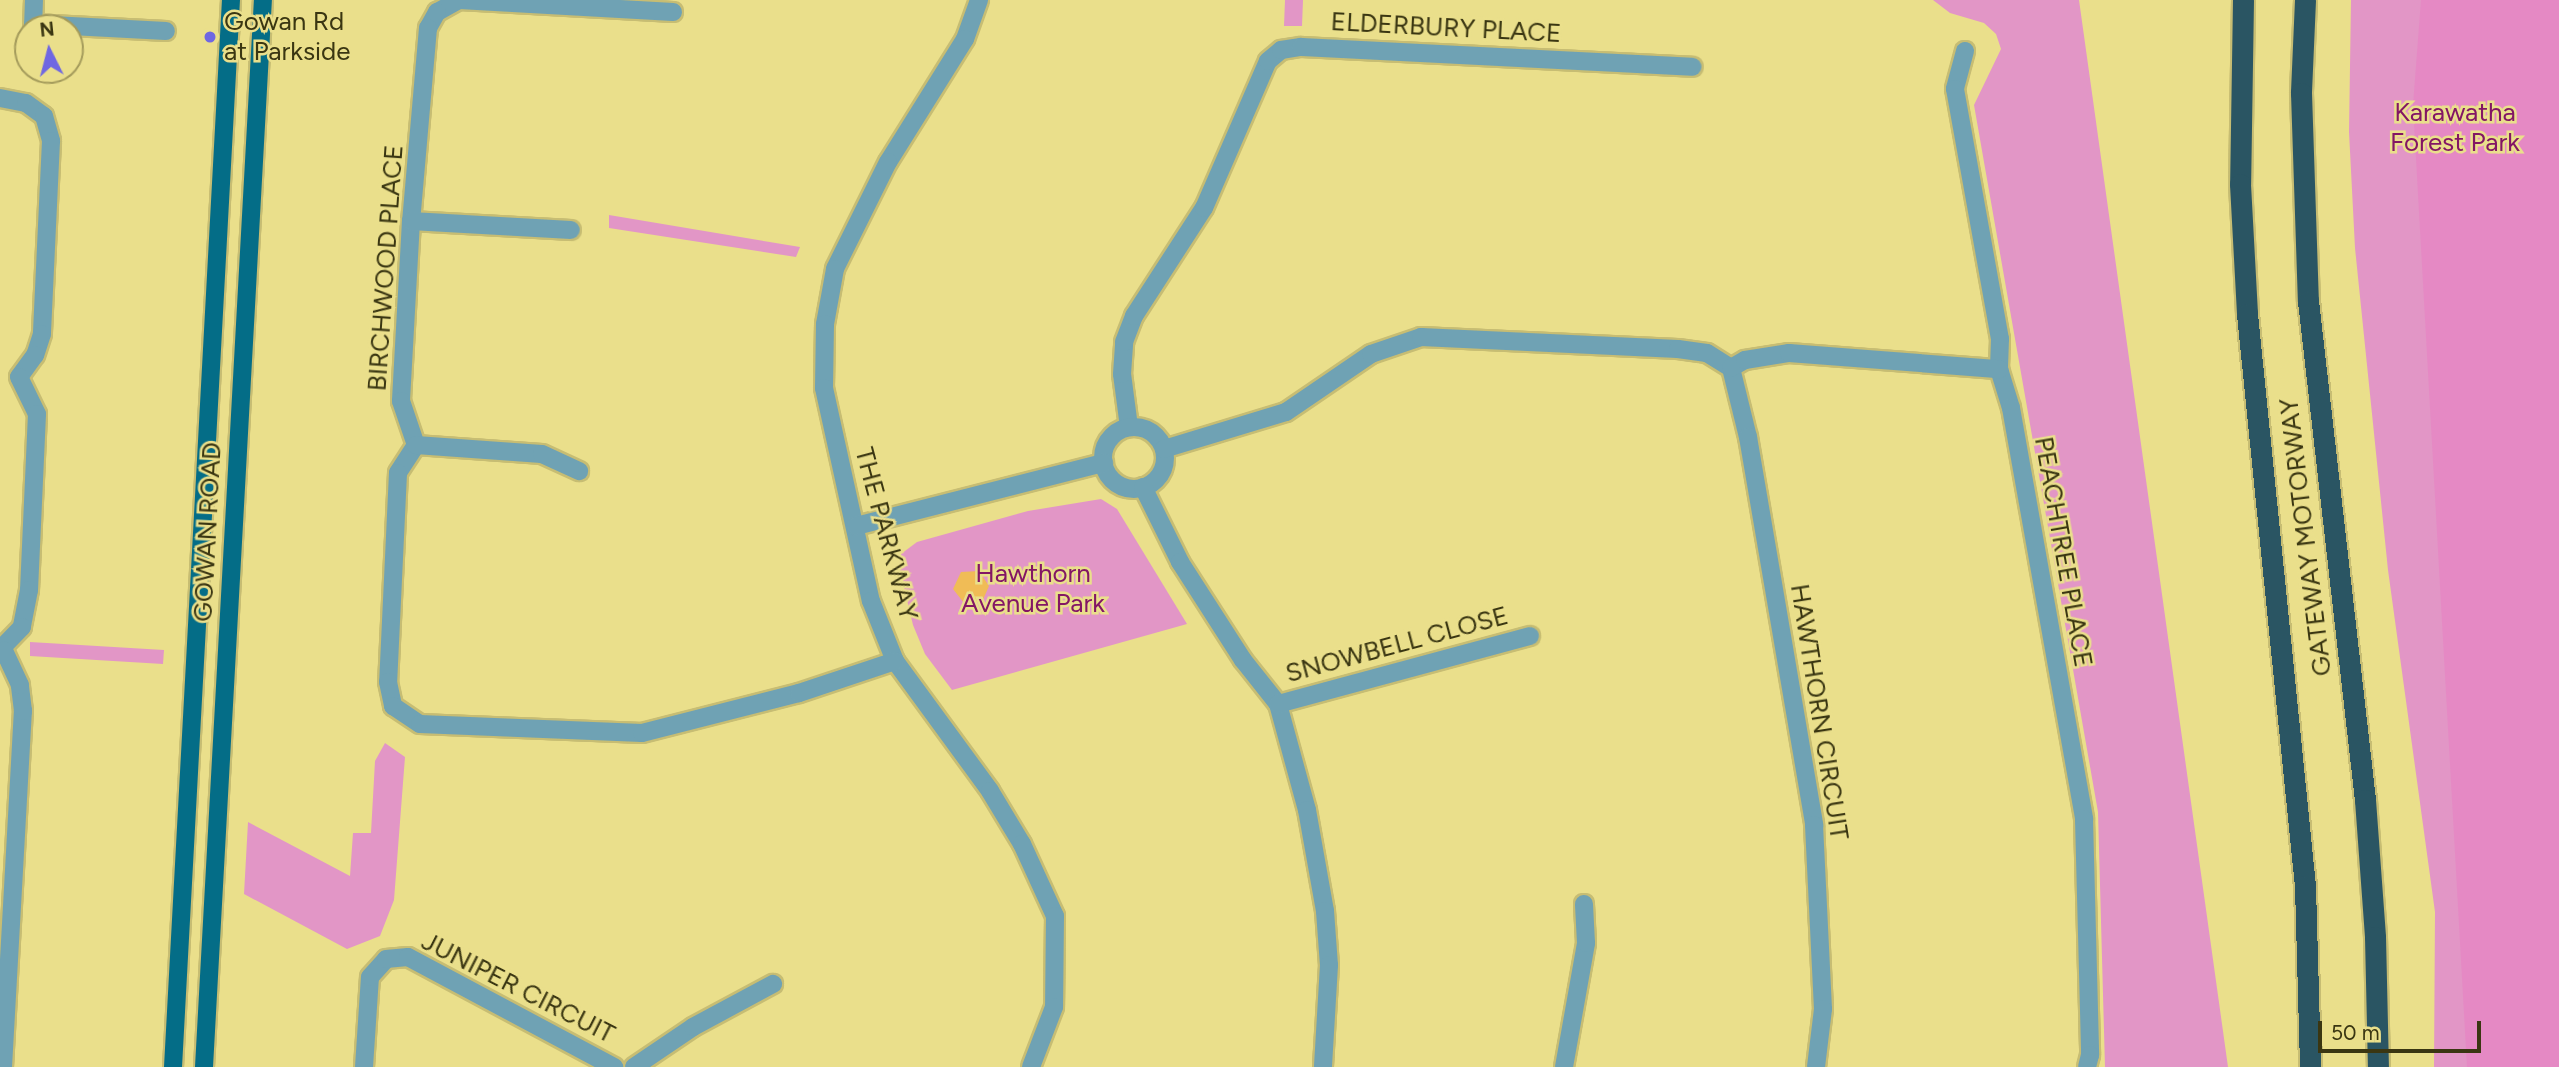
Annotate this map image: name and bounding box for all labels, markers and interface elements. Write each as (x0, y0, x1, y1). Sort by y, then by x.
place label: Gowan Rd at Parkside (224, 6, 351, 68)
street label: ELDERBURY PLACE (1330, 6, 1562, 50)
north arrow (14, 14, 84, 84)
text: N (38, 17, 55, 42)
marker: Gowan Rd at Parkside (202, 29, 218, 45)
park label: Karawatha Forest Park (2390, 97, 2520, 158)
street label: BIRCHWOOD PLACE (362, 144, 410, 392)
street label: GATEWAY MOTORWAY (2273, 396, 2339, 678)
street label: PEACHTREE PLACE (2027, 434, 2099, 670)
street label: GOWAN ROAD (188, 441, 228, 623)
street label: THE PARKWAY (848, 444, 924, 624)
park label: Hawthorn Avenue Park (961, 558, 1105, 620)
street label: HAWTHORN CIRCUIT (1783, 582, 1855, 842)
street label: SNOWBELL CLOSE (1282, 600, 1512, 690)
street label: JUNIPER CIRCUIT (416, 926, 620, 1050)
scale bar (2321, 1007, 2484, 1052)
text: 50 m (2331, 1020, 2380, 1045)

